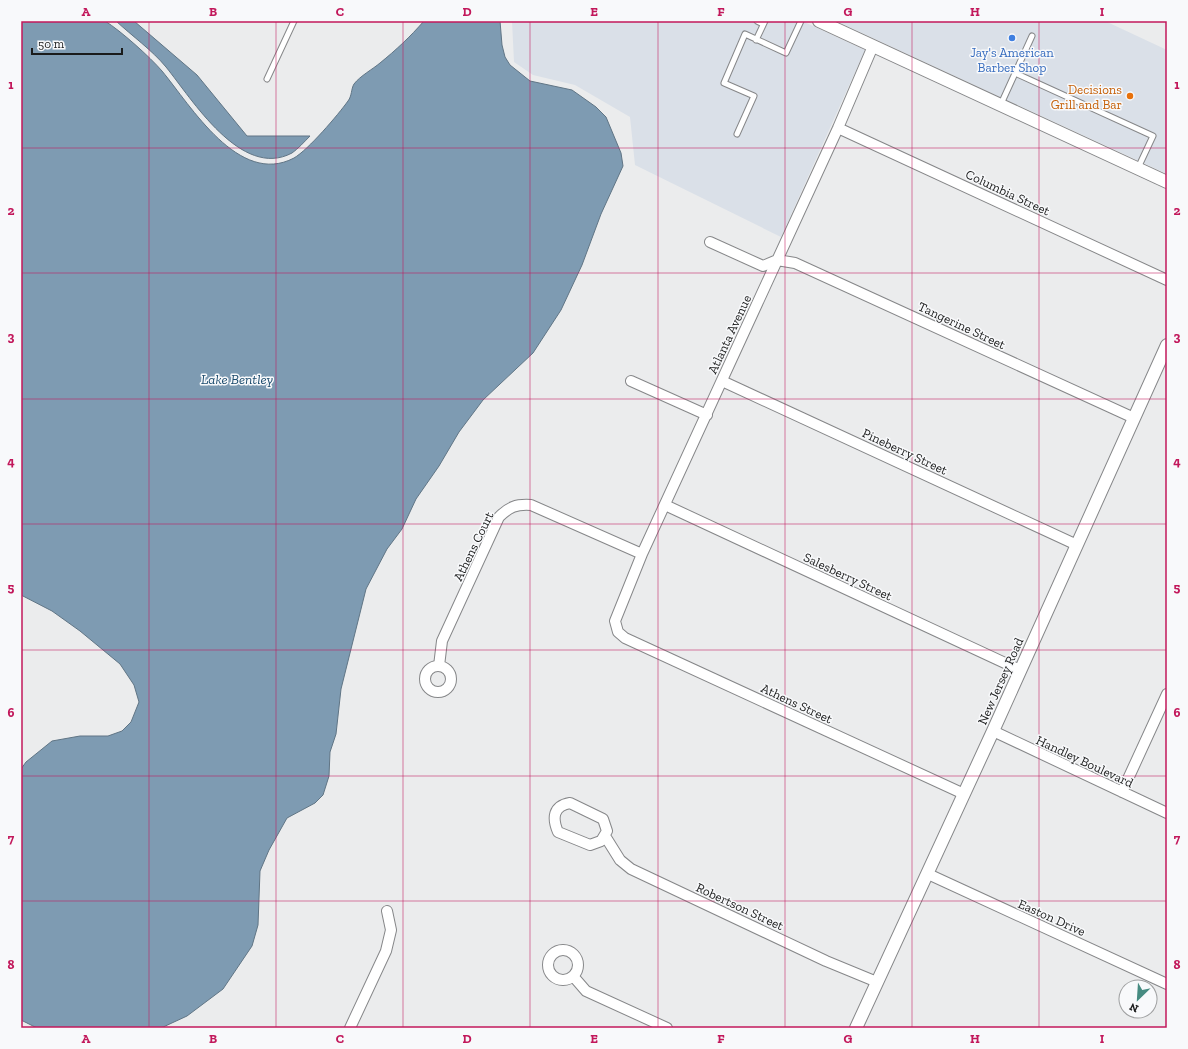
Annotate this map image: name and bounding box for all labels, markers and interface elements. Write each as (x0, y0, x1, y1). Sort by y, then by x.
text: A (82, 4, 91, 19)
text: B (209, 4, 217, 19)
text: C (336, 4, 344, 19)
text: D (462, 4, 472, 19)
text: E (590, 4, 598, 19)
text: F (717, 4, 725, 19)
text: G (844, 4, 853, 19)
text: H (970, 4, 980, 19)
text: I (1100, 4, 1105, 19)
scale bar (32, 30, 122, 56)
marker: Jay's American Barber Shop (1007, 33, 1017, 43)
text: 50 m (38, 37, 65, 51)
place label: Jay's American Barber Shop (970, 45, 1054, 75)
text: 1 (8, 77, 14, 92)
text: 1 (1174, 77, 1180, 92)
place label: Decisions Grill and Bar (1051, 82, 1122, 112)
marker: Decisions Grill and Bar (1125, 91, 1135, 101)
street label: Columbia Street (963, 166, 1052, 219)
text: 2 (8, 203, 15, 218)
text: 2 (1174, 203, 1181, 218)
street label: Atlanta Avenue (705, 292, 754, 376)
street label: Tangerine Street (916, 299, 1008, 352)
text: 3 (8, 329, 15, 344)
text: 3 (1174, 329, 1181, 344)
water label: Lake Bentley (201, 371, 273, 388)
street label: Pineberry Street (860, 425, 950, 478)
text: 4 (7, 454, 15, 469)
text: 4 (1173, 454, 1181, 469)
street label: Athens Court (450, 509, 497, 583)
street label: Salesberry Street (801, 549, 895, 604)
text: 5 (8, 580, 15, 595)
text: 5 (1174, 580, 1181, 595)
street label: New Jersey Road (975, 635, 1026, 727)
street label: Athens Street (759, 680, 835, 727)
text: 6 (8, 705, 15, 720)
text: 6 (1174, 705, 1181, 720)
street label: Handley Boulevard (1034, 732, 1136, 791)
text: 7 (8, 831, 15, 846)
text: 7 (1174, 831, 1181, 846)
street label: Robertson Street (694, 880, 786, 933)
street label: Easton Drive (1016, 896, 1088, 939)
text: 8 (7, 957, 15, 972)
text: 8 (1173, 957, 1181, 972)
north arrow (1118, 979, 1158, 1019)
text: N (1127, 1000, 1141, 1015)
text: A (82, 1031, 91, 1046)
text: B (209, 1031, 217, 1046)
text: C (336, 1031, 344, 1046)
text: D (462, 1031, 472, 1046)
text: E (590, 1031, 598, 1046)
text: F (717, 1031, 725, 1046)
text: G (844, 1031, 853, 1046)
text: H (970, 1031, 980, 1046)
text: I (1100, 1031, 1105, 1046)

